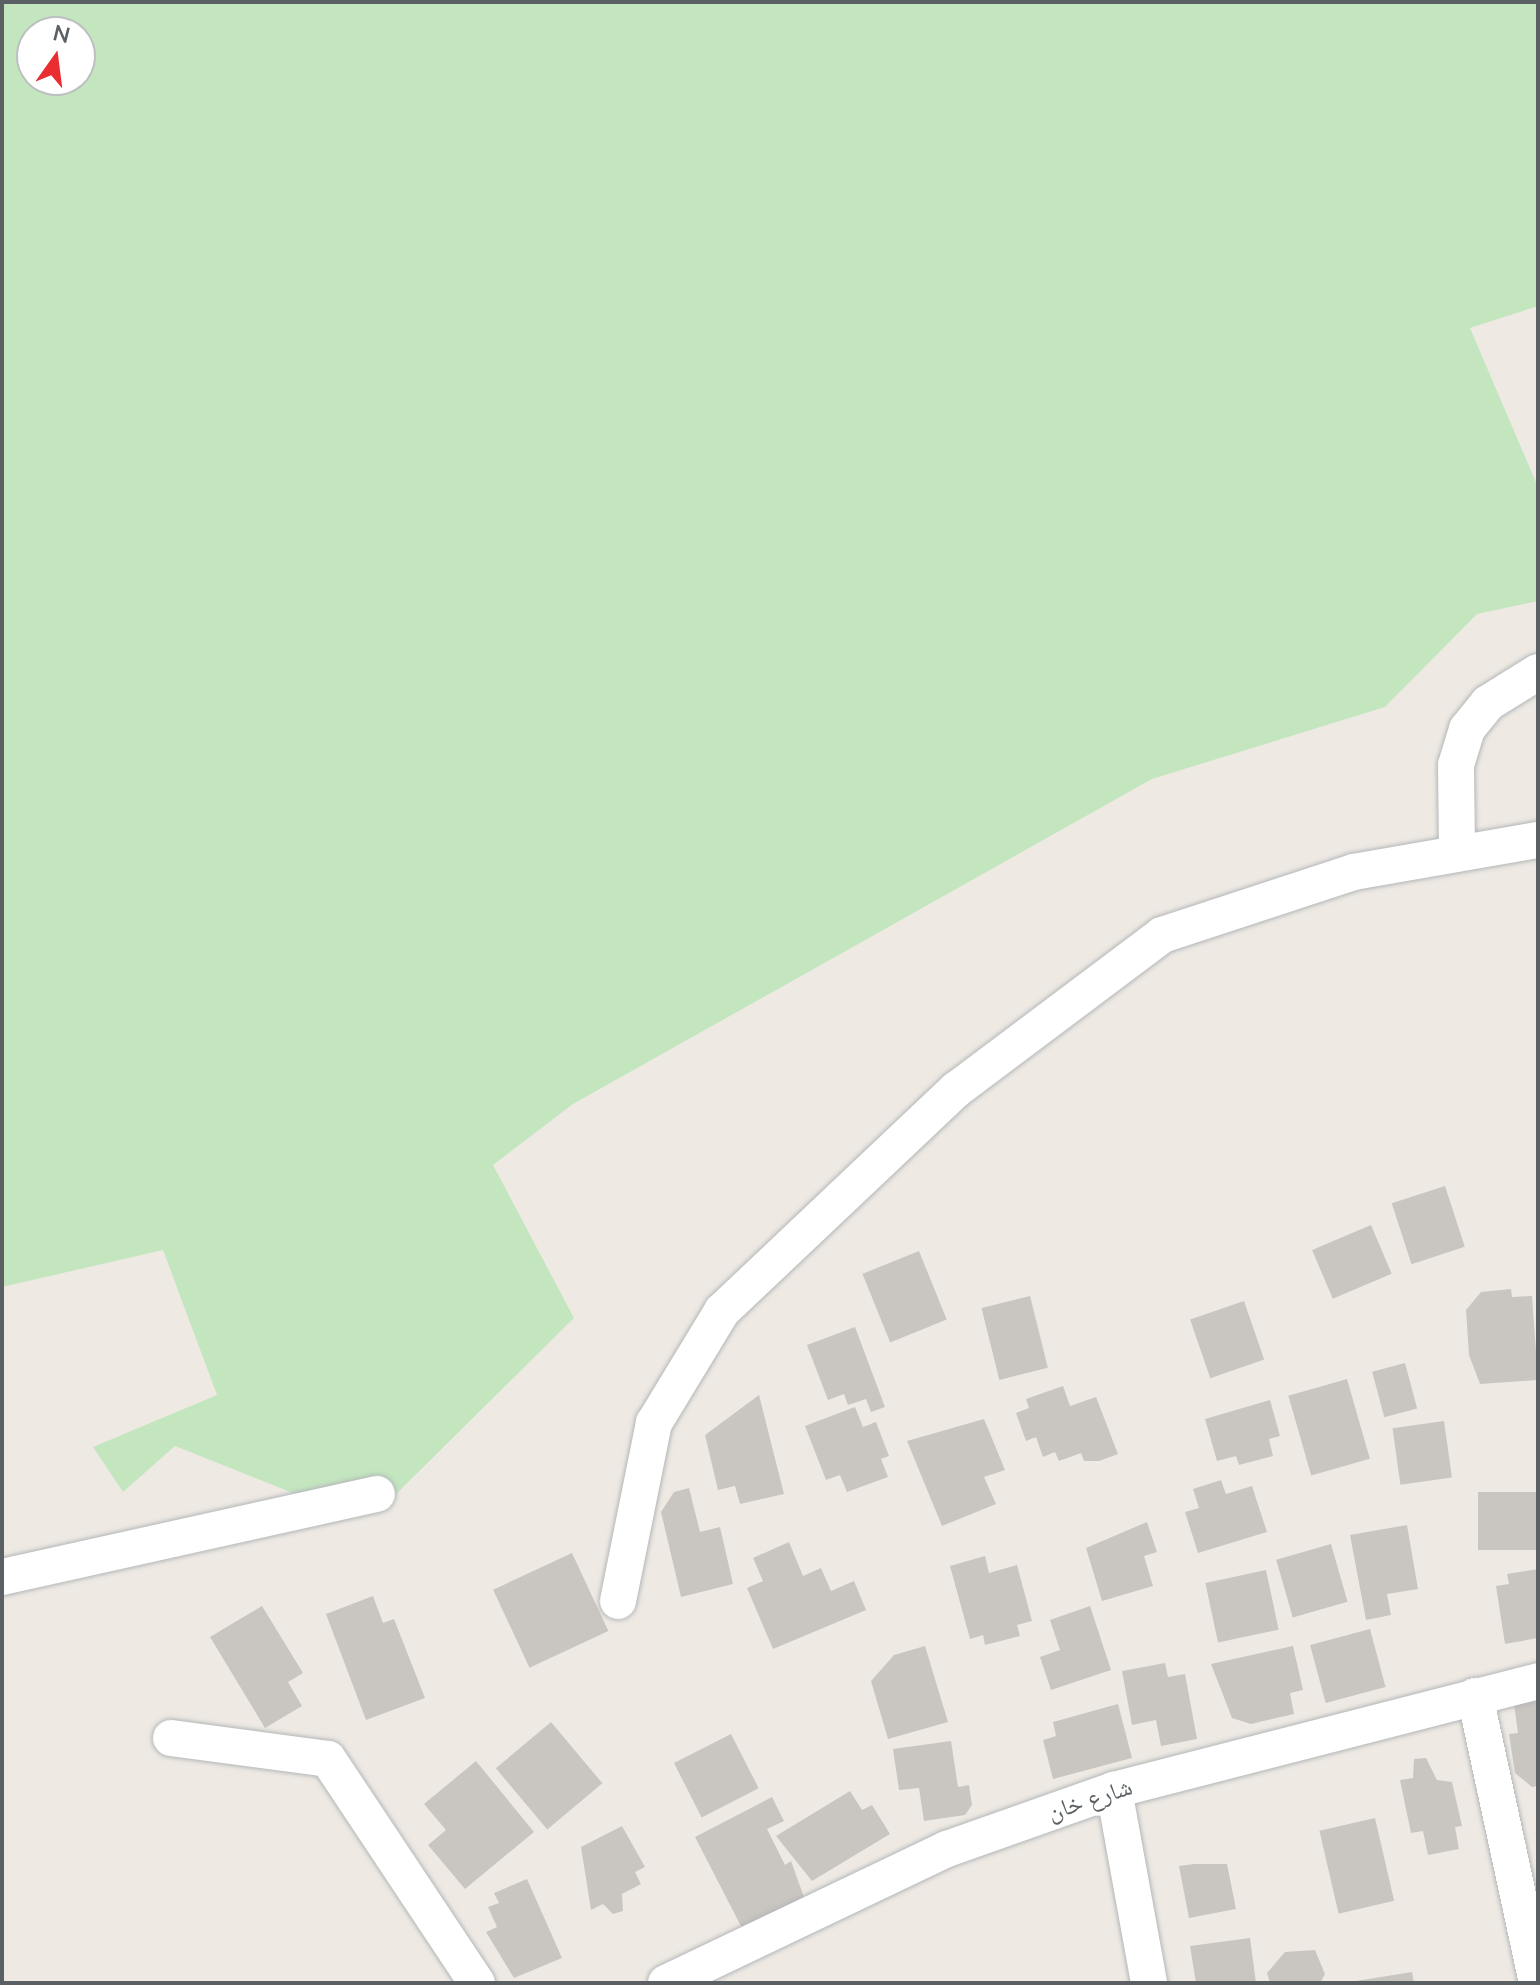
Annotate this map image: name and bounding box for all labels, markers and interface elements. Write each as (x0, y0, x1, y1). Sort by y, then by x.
north arrow (16, 16, 96, 96)
text: N (50, 18, 73, 51)
street label: شارع خان (1044, 1773, 1136, 1827)

